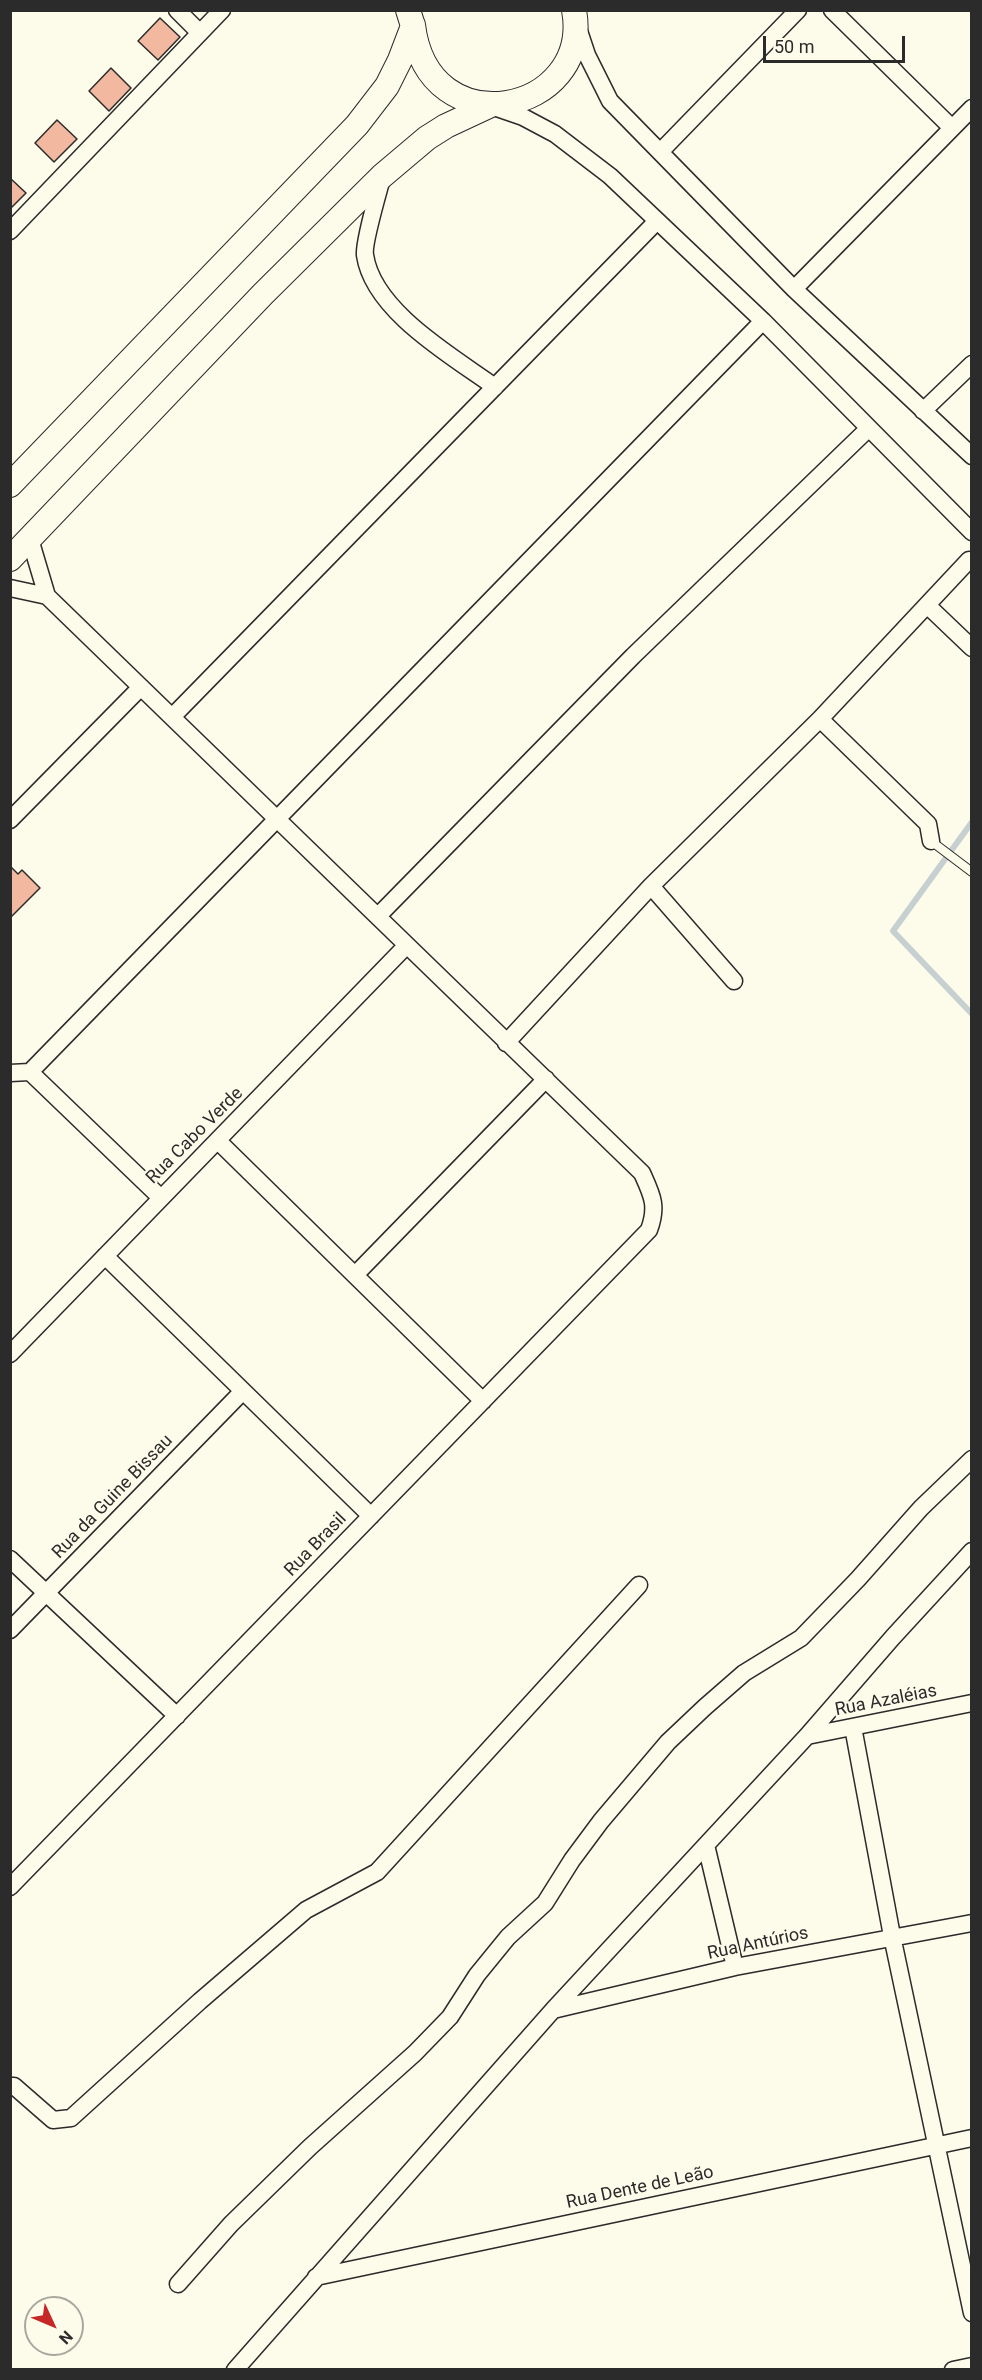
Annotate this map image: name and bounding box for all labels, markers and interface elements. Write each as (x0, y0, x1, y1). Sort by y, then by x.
scale bar (766, 24, 908, 62)
text: 50 m (774, 36, 814, 57)
street label: Rua Cabo Verde (142, 1083, 248, 1189)
street label: Rua da Guine Bissau (48, 1430, 178, 1564)
street label: Rua Brasil (280, 1509, 352, 1581)
street label: Rua Azaléias (833, 1681, 939, 1721)
street label: Rua Antúrios (705, 1923, 811, 1965)
street label: Rua Dente de Leão (564, 2162, 716, 2214)
north arrow (24, 2296, 84, 2356)
text: N (55, 2327, 77, 2348)

